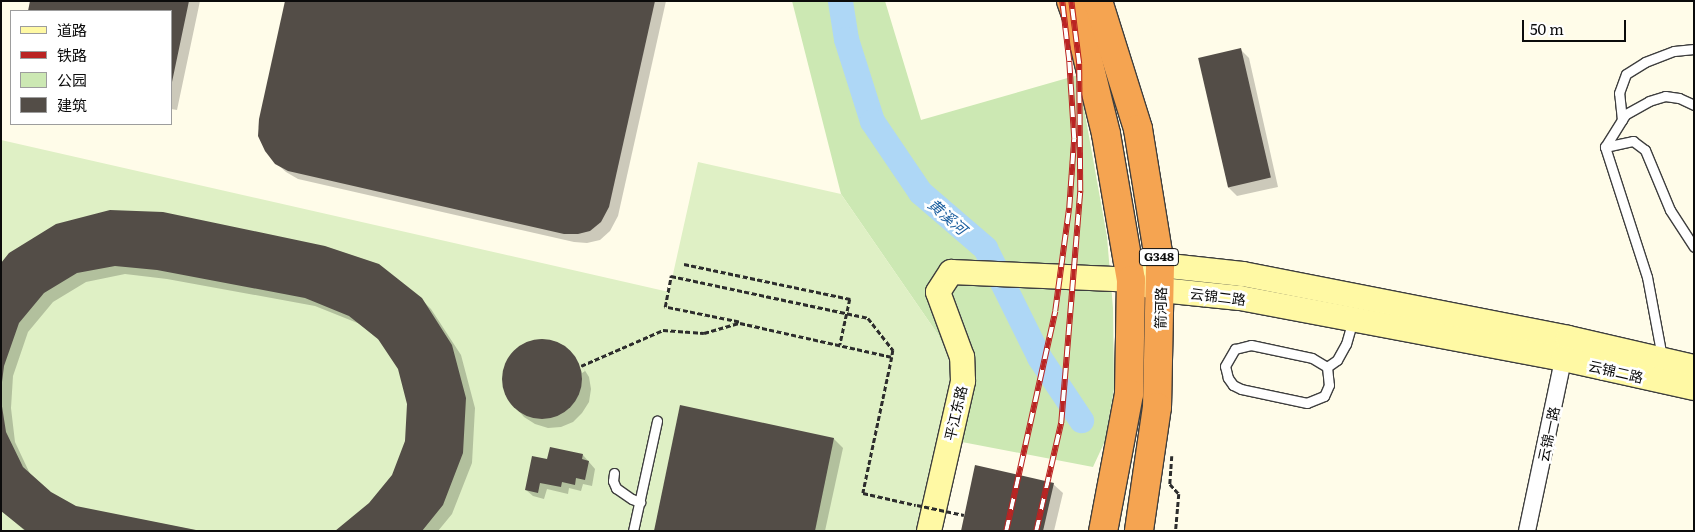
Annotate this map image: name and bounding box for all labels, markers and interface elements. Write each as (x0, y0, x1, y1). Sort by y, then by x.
legend (10, 10, 172, 125)
scale bar (1525, 10, 1629, 42)
text: 50 m (1530, 17, 1564, 40)
text: 道路 (57, 18, 87, 41)
text: 铁路 (57, 43, 87, 66)
text: 公园 (57, 68, 87, 91)
text: 建筑 (57, 93, 87, 116)
water label: 黄溪河 (925, 194, 971, 238)
road number: G348 (1138, 248, 1180, 266)
street label: 云锦二路 (1189, 284, 1247, 308)
street label: 箭河路 (1151, 287, 1169, 329)
street label: 云锦二路 (1587, 357, 1645, 385)
street label: 平江东路 (941, 384, 969, 442)
street label: 云锦一路 (1534, 405, 1562, 463)

